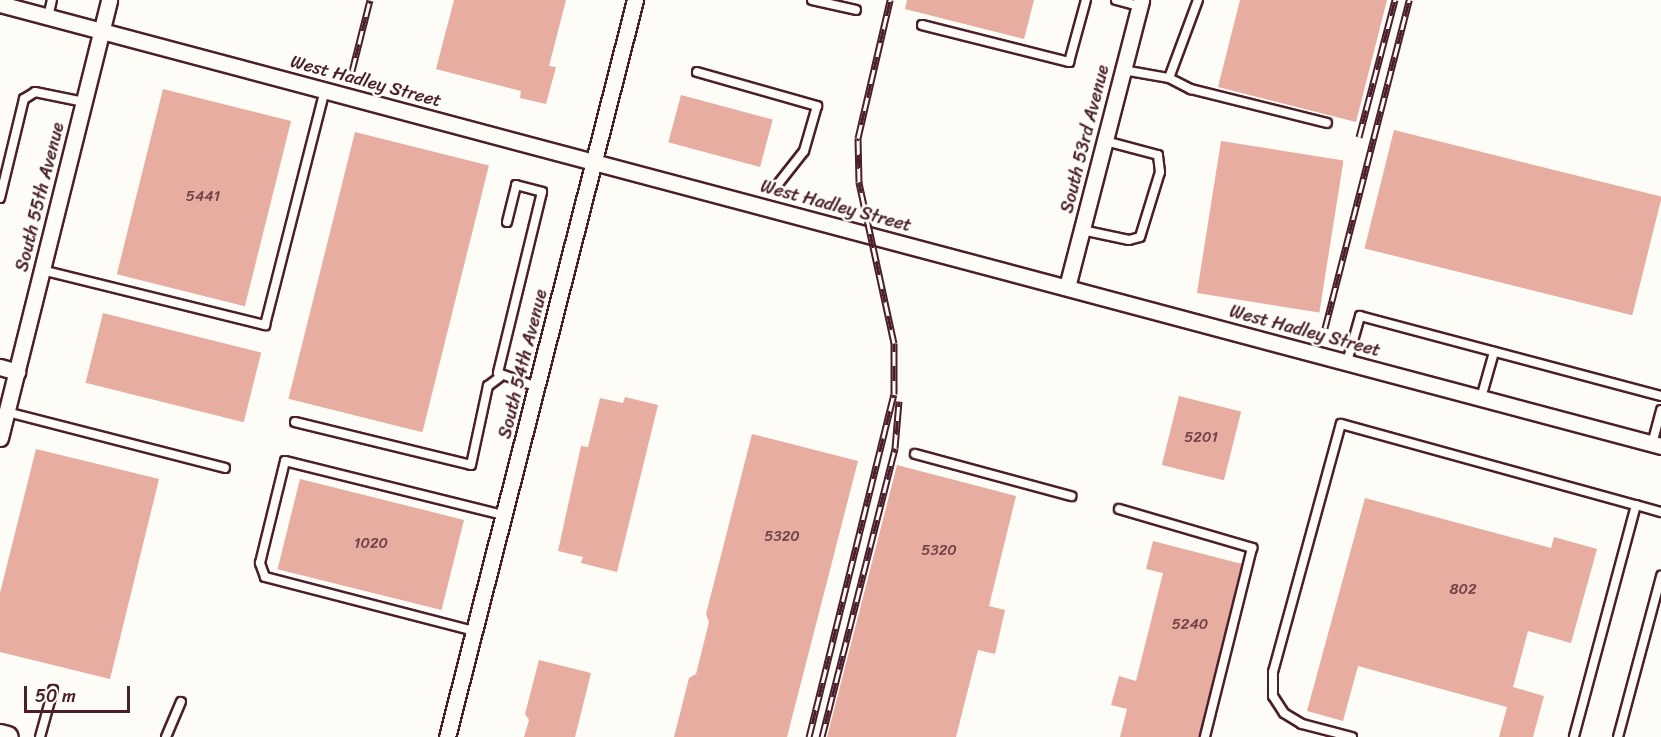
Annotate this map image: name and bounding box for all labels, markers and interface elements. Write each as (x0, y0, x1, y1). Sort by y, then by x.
street label: West Hadley Street (288, 50, 444, 112)
street label: South 53rd Avenue (1056, 63, 1114, 215)
street label: South 55th Avenue (11, 120, 69, 274)
street label: West Hadley Street (758, 175, 914, 237)
house number: 5441 (186, 188, 220, 206)
street label: South 54th Avenue (494, 287, 552, 441)
street label: West Hadley Street (1227, 300, 1383, 362)
house number: 5201 (1184, 429, 1218, 447)
house number: 5320 (764, 528, 800, 546)
house number: 1020 (354, 535, 388, 553)
house number: 5320 (921, 542, 957, 560)
house number: 802 (1449, 581, 1477, 599)
house number: 5240 (1172, 616, 1208, 634)
scale bar (27, 674, 134, 712)
text: 50 m (35, 680, 76, 712)

